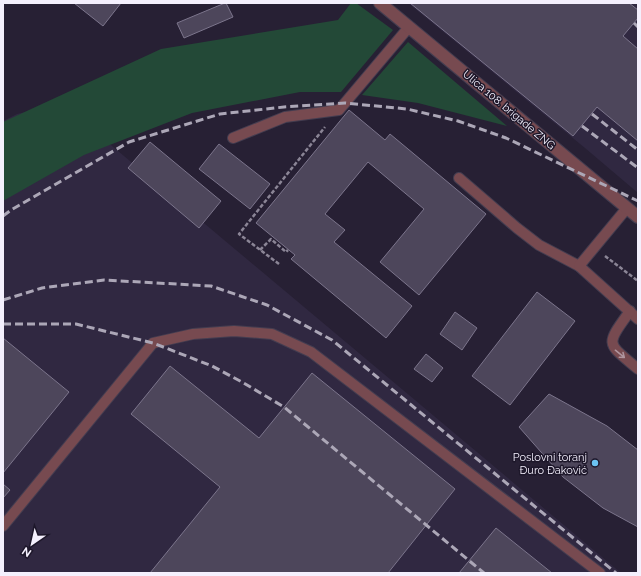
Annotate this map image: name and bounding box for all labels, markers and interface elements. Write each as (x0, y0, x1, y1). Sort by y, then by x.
street label: Ulica 108. brigade ZNG (460, 68, 558, 153)
one-way arrow (614, 350, 625, 359)
place label: Poslovni toranj Đuro Đaković (513, 451, 587, 477)
marker: Poslovni toranj Đuro Đaković (590, 458, 600, 468)
north arrow (12, 524, 52, 564)
text: N (20, 544, 34, 560)

